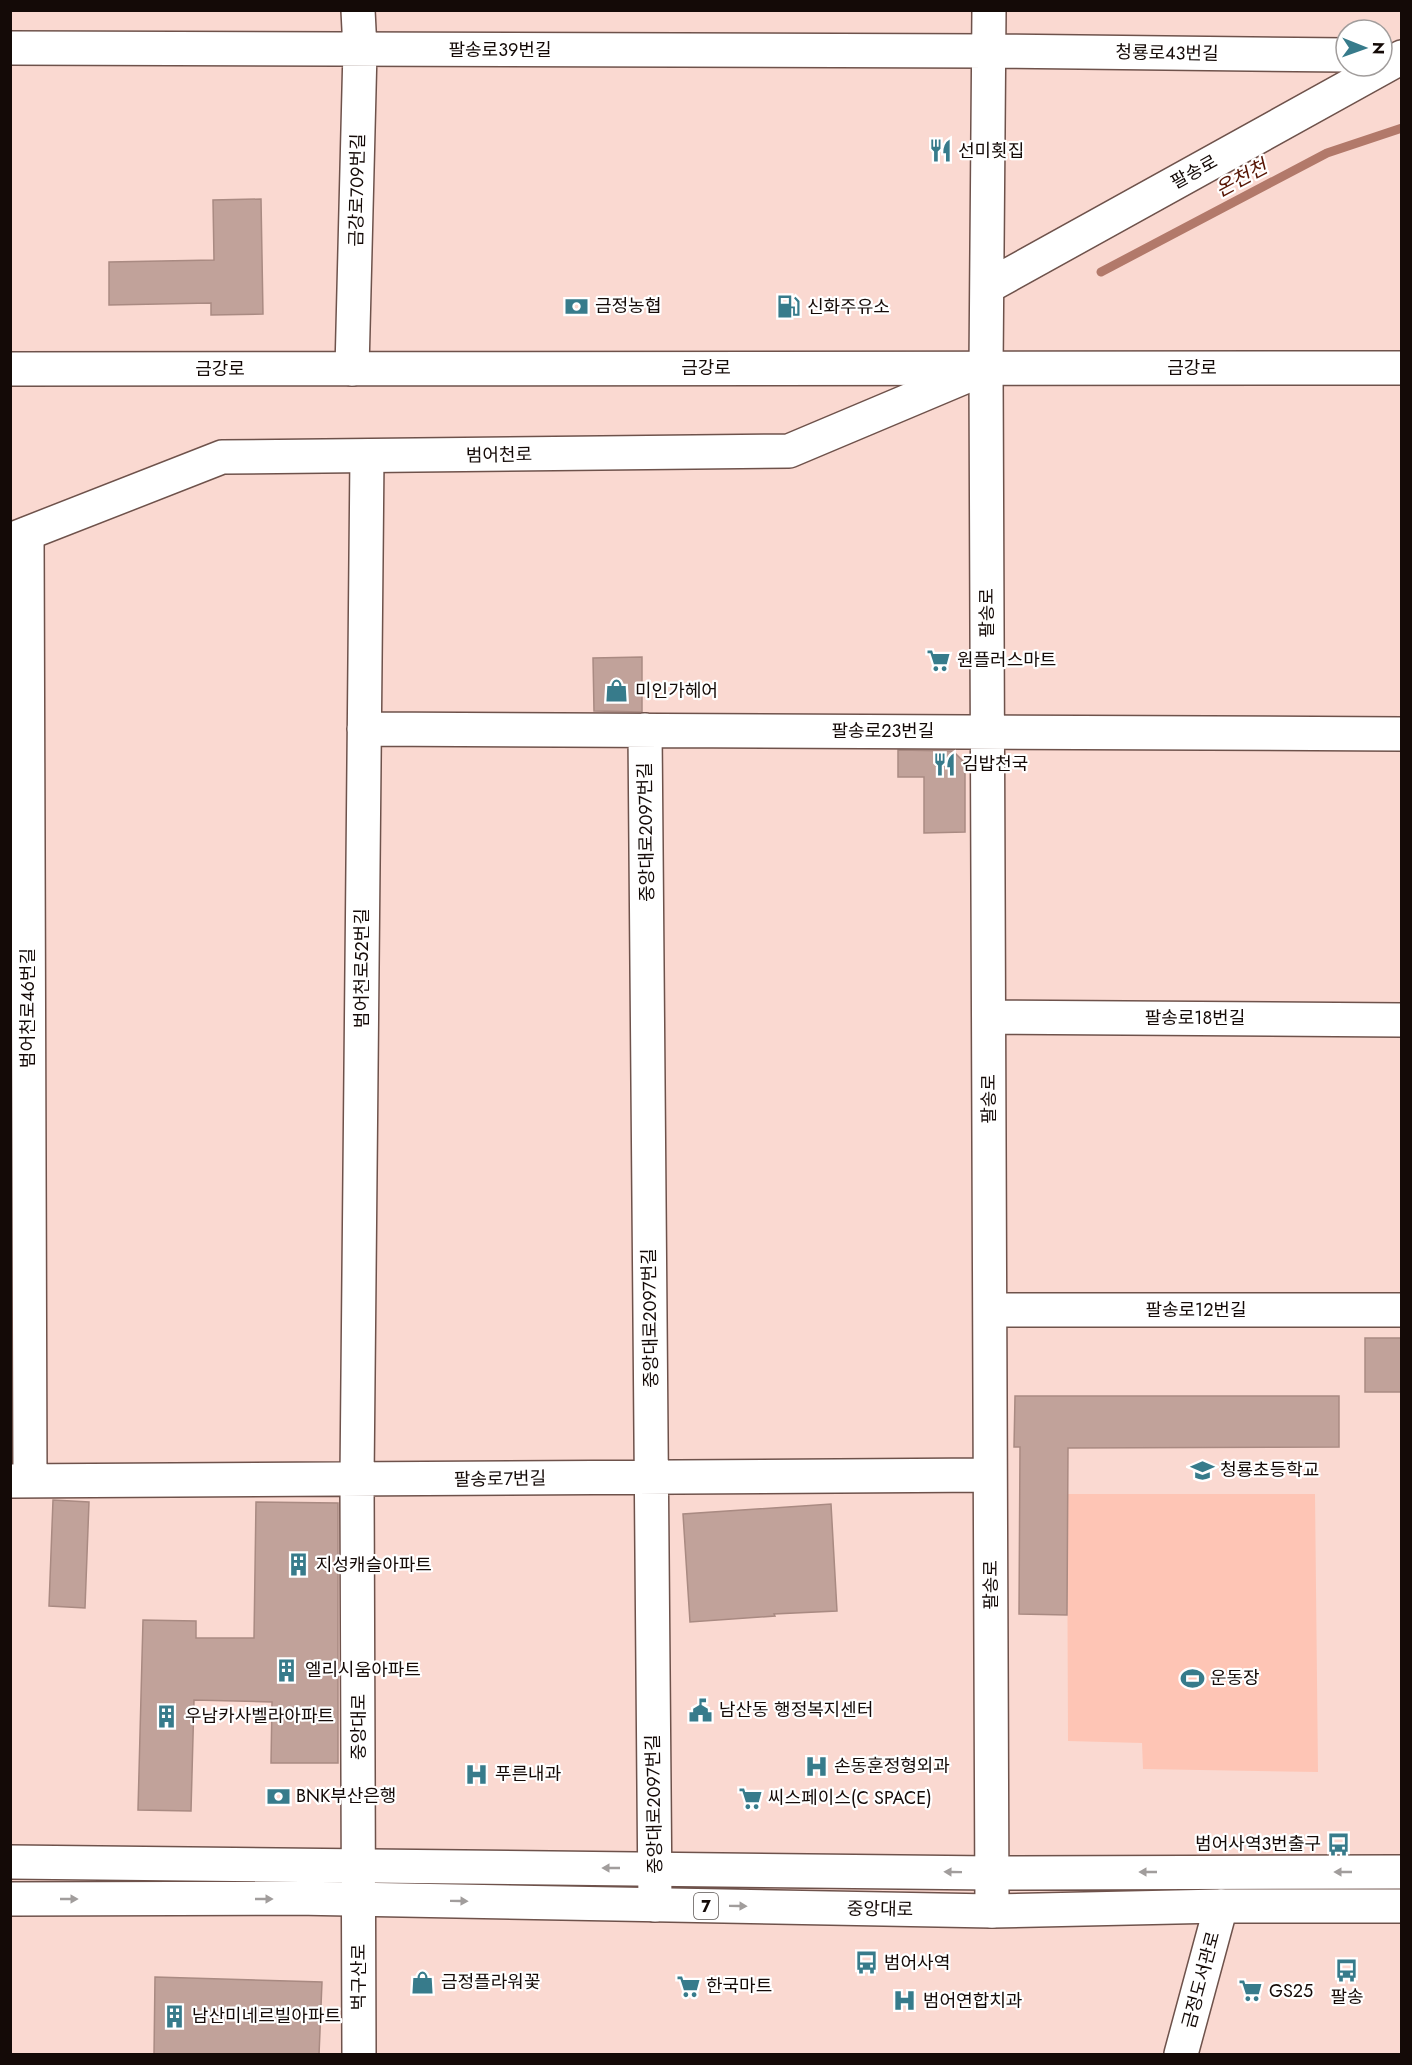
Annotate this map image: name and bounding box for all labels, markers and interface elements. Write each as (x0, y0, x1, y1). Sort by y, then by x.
north arrow (1334, 18, 1394, 78)
street label: 팔송로39번길 (449, 37, 552, 63)
street label: 청룡로43번길 (1115, 39, 1219, 67)
text: N (1367, 42, 1390, 55)
street label: 금강로709번길 (343, 133, 371, 247)
restaurant icon: 선미횟집 (927, 138, 953, 164)
place label: 선미횟집 (958, 138, 1024, 164)
street label: 팔송로 (1166, 149, 1222, 195)
water label: 온천천 (1210, 151, 1275, 204)
bank icon: 금정농협 (564, 293, 590, 319)
place label: 금정농협 (595, 293, 661, 319)
fuel station icon: 신화주유소 (776, 294, 802, 320)
place label: 신화주유소 (807, 294, 890, 320)
street label: 금강로 (681, 355, 731, 381)
street label: 금강로 (1167, 355, 1217, 381)
street label: 금강로 (195, 356, 245, 382)
street label: 범어천로 (466, 441, 532, 469)
street label: 팔송로 (974, 588, 1000, 638)
supermarket icon: 원플러스마트 (926, 647, 952, 673)
place label: 원플러스마트 (957, 647, 1056, 673)
shop icon: 미인가헤어 (604, 678, 630, 704)
place label: 미인가헤어 (635, 678, 718, 704)
street label: 팔송로23번길 (832, 718, 934, 744)
restaurant icon: 김밥천국 (931, 751, 957, 777)
place label: 김밥천국 (962, 751, 1028, 777)
street label: 중앙대로2097번길 (632, 762, 660, 902)
street label: 범어천로52번길 (349, 908, 375, 1028)
street label: 범어천로46번길 (15, 948, 41, 1068)
street label: 팔송로18번길 (1145, 1005, 1245, 1031)
street label: 팔송로 (976, 1074, 1002, 1124)
street label: 중앙대로2097번길 (636, 1248, 664, 1388)
street label: 팔송로12번길 (1145, 1297, 1247, 1323)
school or university icon: 청룡초등학교 (1189, 1457, 1215, 1483)
place label: 청룡초등학교 (1220, 1457, 1319, 1483)
street label: 팔송로7번길 (454, 1465, 546, 1493)
building icon: 지성캐슬아파트 (285, 1552, 311, 1578)
place label: 지성캐슬아파트 (316, 1552, 432, 1578)
street label: 팔송로 (978, 1560, 1004, 1610)
building icon: 엘리시움아파트 (274, 1657, 300, 1683)
place label: 엘리시움아파트 (305, 1657, 421, 1683)
sports icon: 운동장 (1179, 1665, 1205, 1691)
place label: 운동장 (1210, 1665, 1260, 1691)
street label: 중앙대로 (346, 1694, 372, 1760)
public building icon: 남산동 행정복지센터 (688, 1697, 714, 1723)
place label: 남산동 행정복지센터 (719, 1697, 873, 1723)
building icon: 우남카사벨라아파트 (154, 1703, 180, 1729)
place label: 우남카사벨라아파트 (185, 1703, 334, 1729)
street label: 중앙대로2097번길 (640, 1734, 668, 1874)
hospital icon: 손동훈정형외과 (803, 1753, 829, 1779)
place label: 손동훈정형외과 (834, 1753, 950, 1779)
hospital icon: 푸른내과 (464, 1761, 490, 1787)
place label: 푸른내과 (495, 1761, 562, 1787)
bank icon: BNK부산은행 (265, 1783, 291, 1809)
place label: BNK부산은행 (296, 1783, 396, 1809)
supermarket icon: 씨스페이스(C SPACE) (737, 1785, 763, 1811)
place label: 씨스페이스(C SPACE) (768, 1785, 932, 1811)
place label: 범어사역3번출구 (1195, 1831, 1321, 1857)
bus stop icon: 범어사역3번출구 (1326, 1831, 1352, 1857)
one-way arrow (602, 1863, 621, 1873)
one-way arrow (944, 1867, 963, 1877)
one-way arrow (1139, 1867, 1158, 1877)
one-way arrow (1334, 1867, 1353, 1877)
road number: 7 (694, 1893, 718, 1919)
one-way arrow (59, 1894, 78, 1904)
one-way arrow (254, 1894, 273, 1903)
street label: 중앙대로 (847, 1895, 913, 1923)
one-way arrow (449, 1897, 468, 1906)
one-way arrow (728, 1901, 747, 1911)
street label: 금정도서관로 (1176, 1929, 1226, 2031)
street label: 벅구산로 (346, 1944, 372, 2010)
bus stop icon: 범어사역 (853, 1950, 879, 1976)
place label: 범어사역 (884, 1950, 950, 1976)
bus stop icon: 팔송 (1334, 1958, 1360, 1984)
shop icon: 금정플라워꽃 (410, 1969, 436, 1995)
place label: 금정플라워꽃 (441, 1969, 540, 1995)
supermarket icon: 한국마트 (675, 1973, 701, 1999)
place label: 한국마트 (706, 1973, 772, 1999)
supermarket icon: GS25 (1238, 1978, 1264, 2004)
place label: GS25 (1269, 1978, 1313, 2004)
place label: 팔송 (1330, 1984, 1364, 2010)
hospital icon: 범어연합치과 (892, 1988, 918, 2014)
place label: 범어연합치과 (923, 1988, 1023, 2014)
building icon: 남산미네르빌아파트 (161, 2003, 187, 2029)
place label: 남산미네르빌아파트 (192, 2003, 341, 2029)

